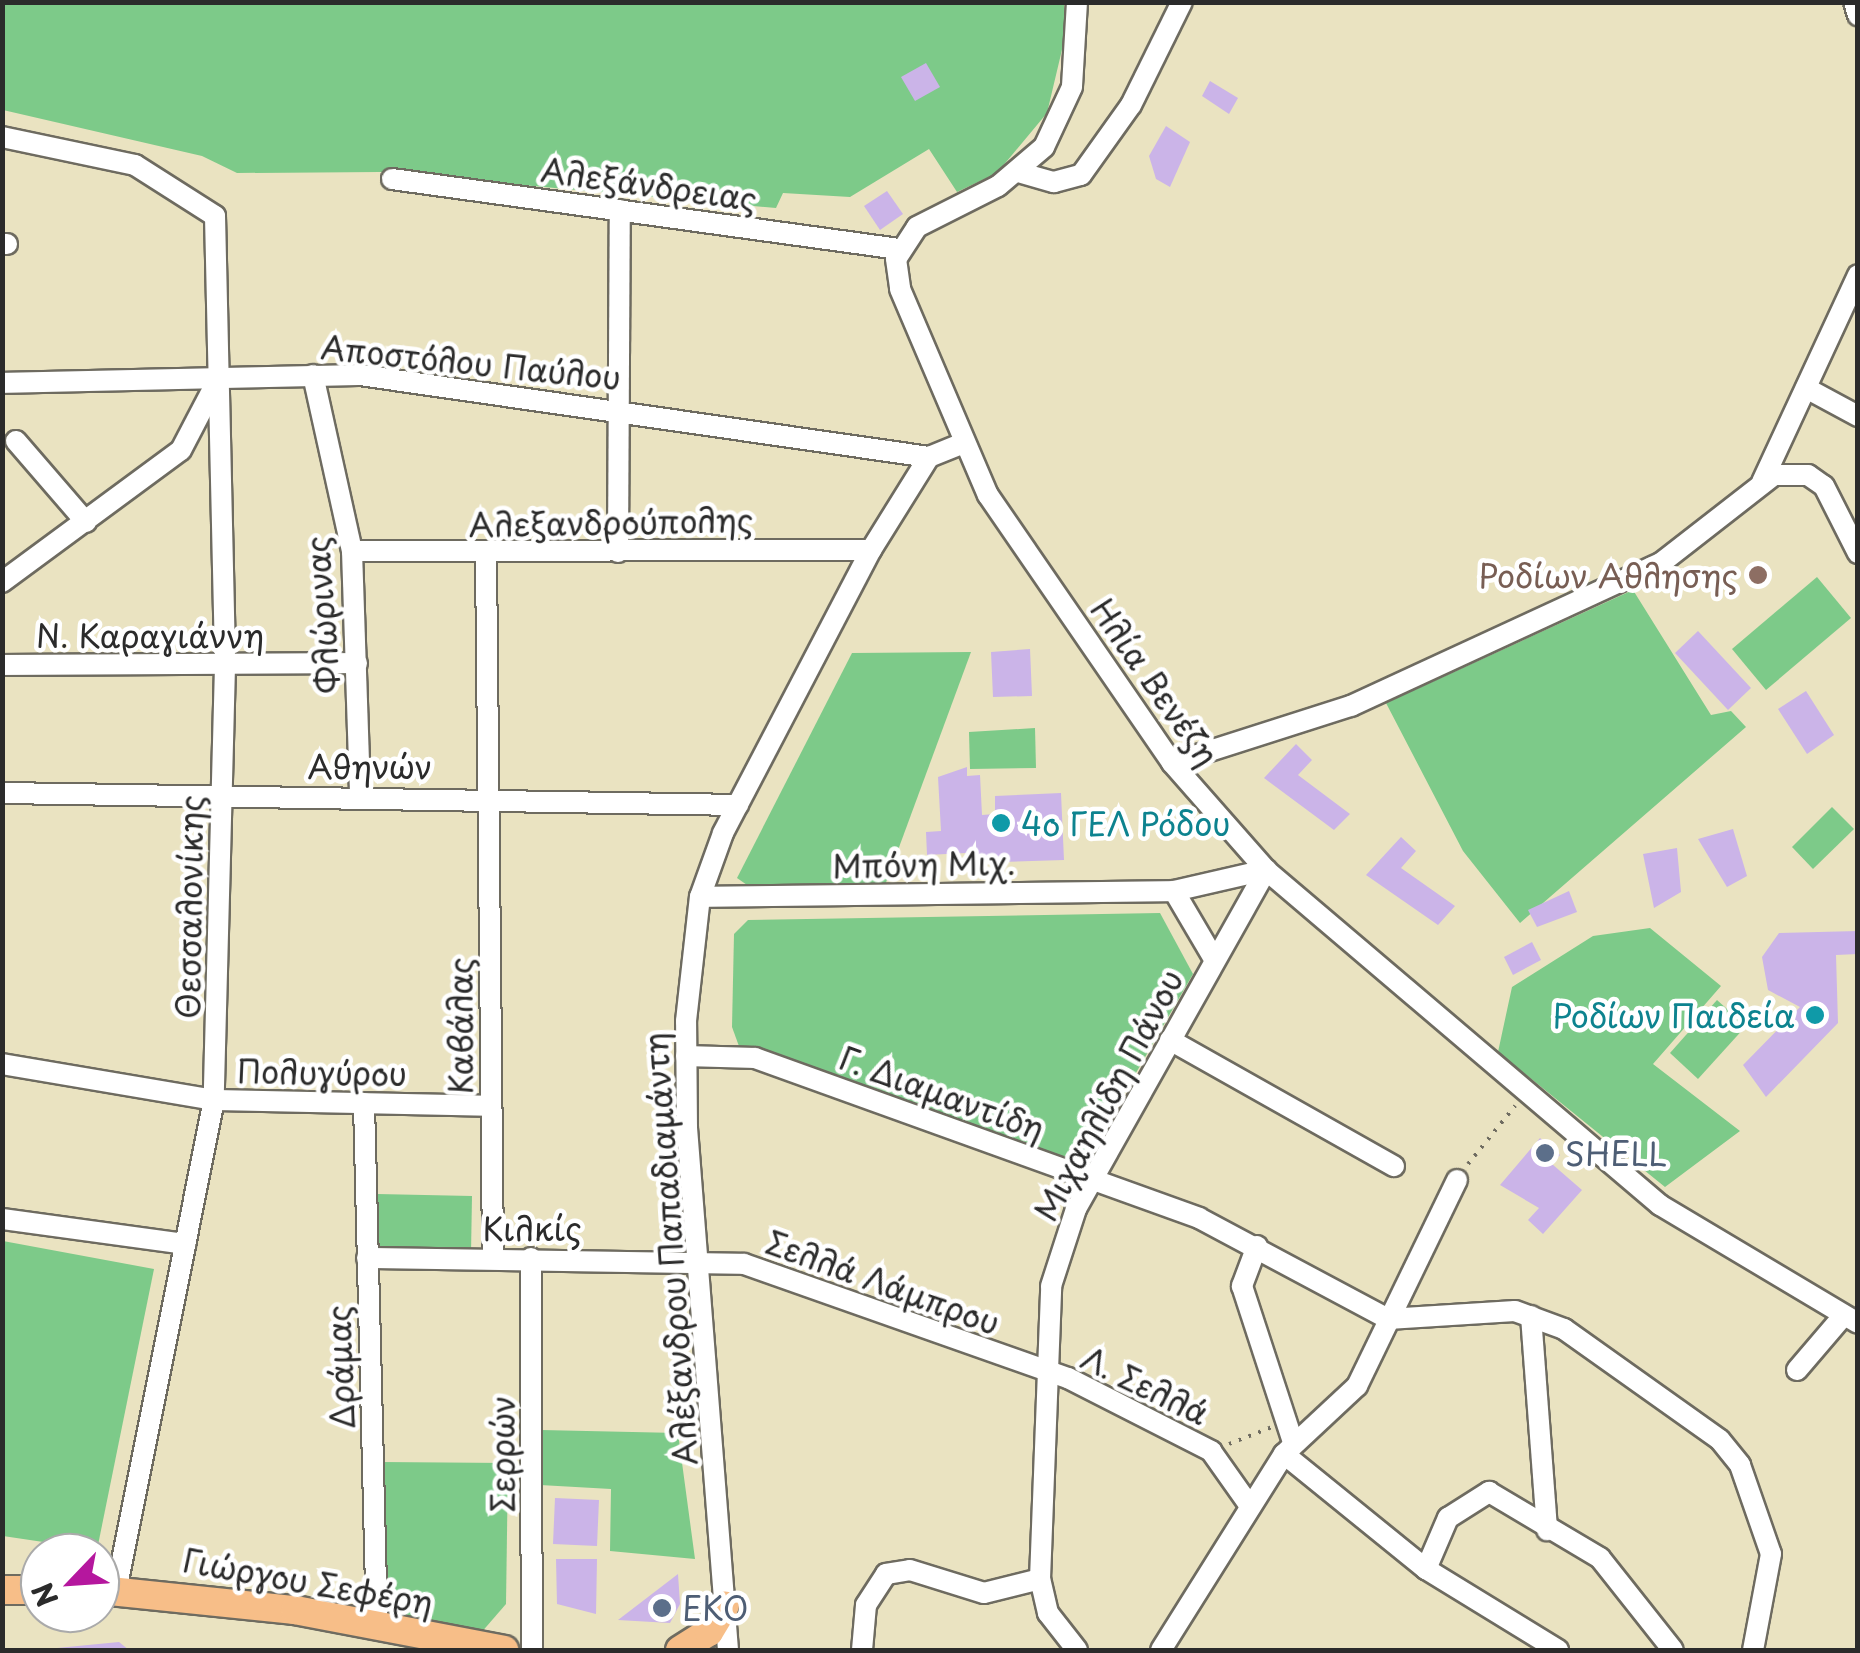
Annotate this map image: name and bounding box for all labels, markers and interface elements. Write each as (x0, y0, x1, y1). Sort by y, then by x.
street label: Αλεξάνδρειας (539, 150, 759, 218)
street label: Αποστόλου Παύλου (319, 327, 623, 397)
street label: Αλεξανδρούπολης (468, 500, 754, 544)
street label: Φλώρινας (297, 535, 347, 695)
place label: Ροδίων Αθλησης (1478, 556, 1738, 594)
marker: Ροδίων Αθλησης (1747, 564, 1769, 586)
street label: Ηλία Βενέζη (1083, 591, 1227, 773)
street label: Ν. Καραγιάννη (36, 616, 264, 654)
street label: Αθηνών (308, 747, 432, 785)
street label: Θεσσαλονίκης (168, 795, 210, 1019)
place label: 4ο ΓΕΛ Ρόδου (1021, 804, 1233, 842)
marker: 4ο ΓΕΛ Ρόδου (990, 812, 1012, 834)
street label: Μπόνη Μιχ. (831, 843, 1017, 885)
street label: Καβάλας (441, 957, 479, 1095)
street label: Μιχαηλίδη Πάνου (1026, 963, 1190, 1227)
place label: Ροδίων Παιδεία (1551, 996, 1795, 1034)
marker: Ροδίων Παιδεία (1804, 1004, 1826, 1026)
street label: Αλέξανδρου Παπαδιαμάντη (636, 1032, 704, 1466)
street label: Γ. Διαμαντίδη (834, 1038, 1050, 1148)
street label: Πολυγύρου (237, 1051, 407, 1093)
place label: SHELL (1565, 1134, 1667, 1172)
marker: SHELL (1534, 1142, 1556, 1164)
street label: Κιλκίς (482, 1209, 582, 1247)
street label: Σελλά Λάμπρου (761, 1222, 1005, 1342)
street label: Δράμας (319, 1305, 361, 1429)
street label: Λ. Σελλά (1075, 1338, 1215, 1432)
street label: Σερρών (483, 1395, 521, 1513)
north arrow (20, 1533, 120, 1633)
street label: Γιώργου Σεφέρη (181, 1540, 435, 1622)
text: N (20, 1576, 68, 1614)
place label: EKO (682, 1589, 749, 1627)
marker: EKO (651, 1597, 673, 1619)

